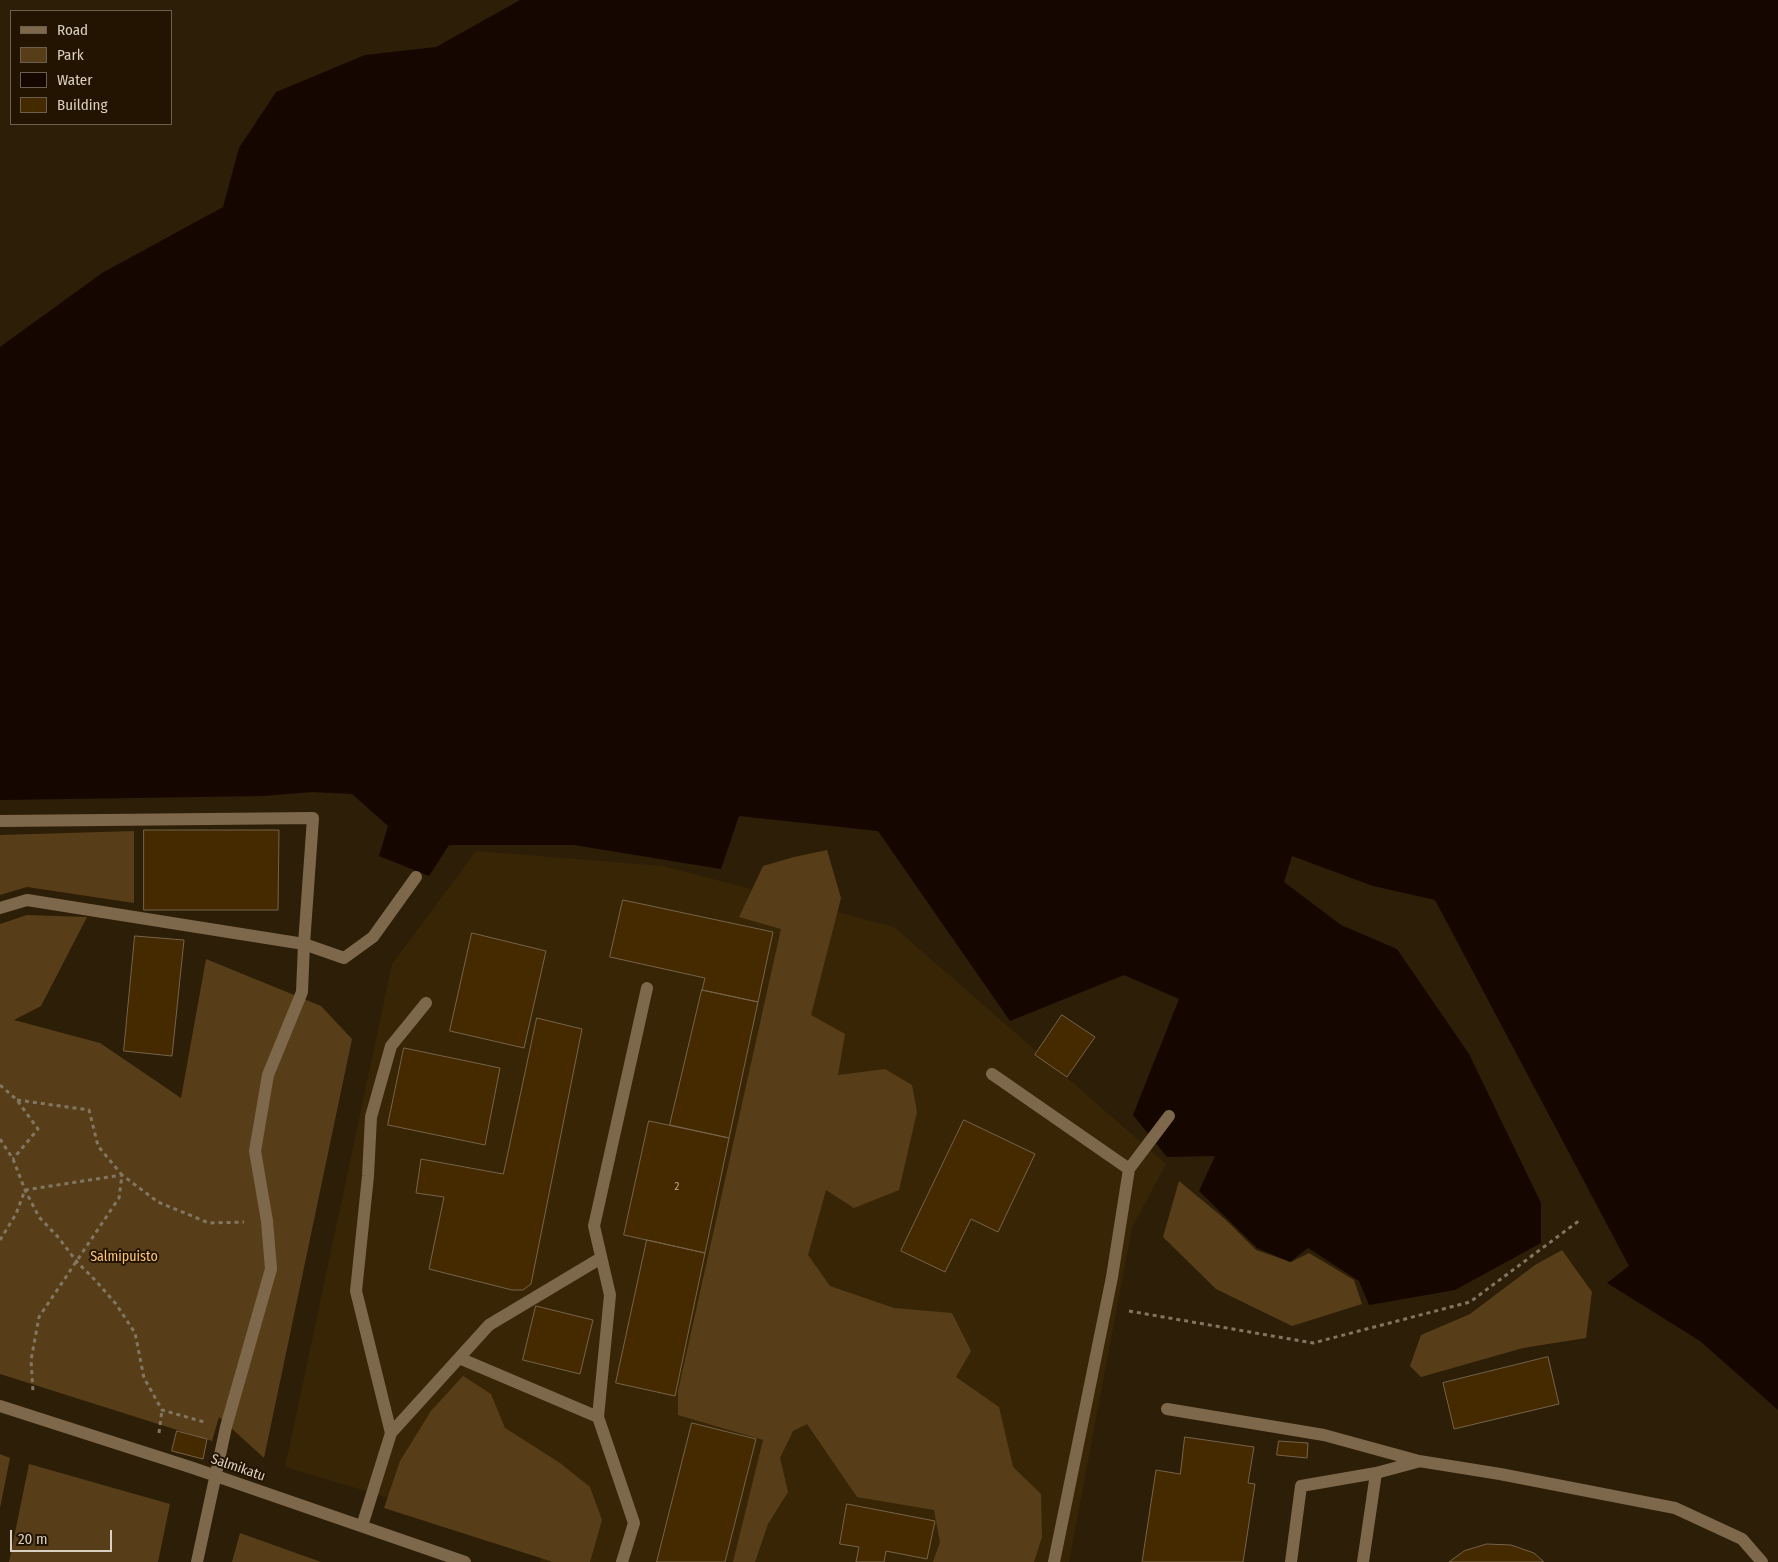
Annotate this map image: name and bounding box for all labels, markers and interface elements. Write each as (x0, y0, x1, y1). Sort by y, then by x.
legend (10, 10, 172, 125)
text: Road (57, 21, 88, 39)
text: Park (57, 46, 84, 64)
text: Water (57, 71, 92, 89)
text: Building (57, 96, 108, 114)
house number: 2 (675, 1180, 679, 1194)
park label: Salmipuisto (90, 1249, 158, 1265)
street label: Salmikatu (208, 1451, 268, 1485)
scale bar (12, 1520, 115, 1552)
text: 20 m (18, 1530, 48, 1548)

